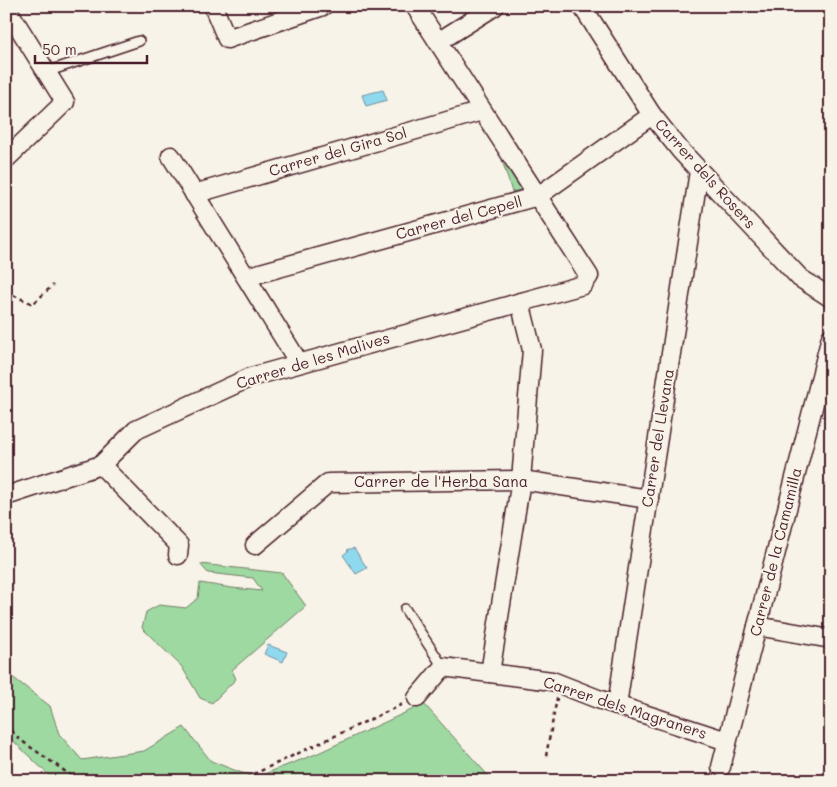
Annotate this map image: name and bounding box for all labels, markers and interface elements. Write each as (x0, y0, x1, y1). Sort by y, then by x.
scale bar (35, 32, 148, 64)
text: 50 m (42, 39, 77, 59)
street label: Carrer dels Rosers (651, 114, 760, 233)
street label: Carrer del Gira Sol (266, 122, 409, 180)
street label: Carrer del Cepell (393, 191, 524, 244)
street label: Carrer de les Malives (233, 327, 392, 393)
street label: Carrer del Llevana (636, 367, 678, 509)
street label: Carrer de la Camamilla (744, 465, 806, 638)
street label: Carrer de l'Herba Sana (354, 471, 528, 491)
street label: Carrer dels Magraners (541, 671, 710, 743)

